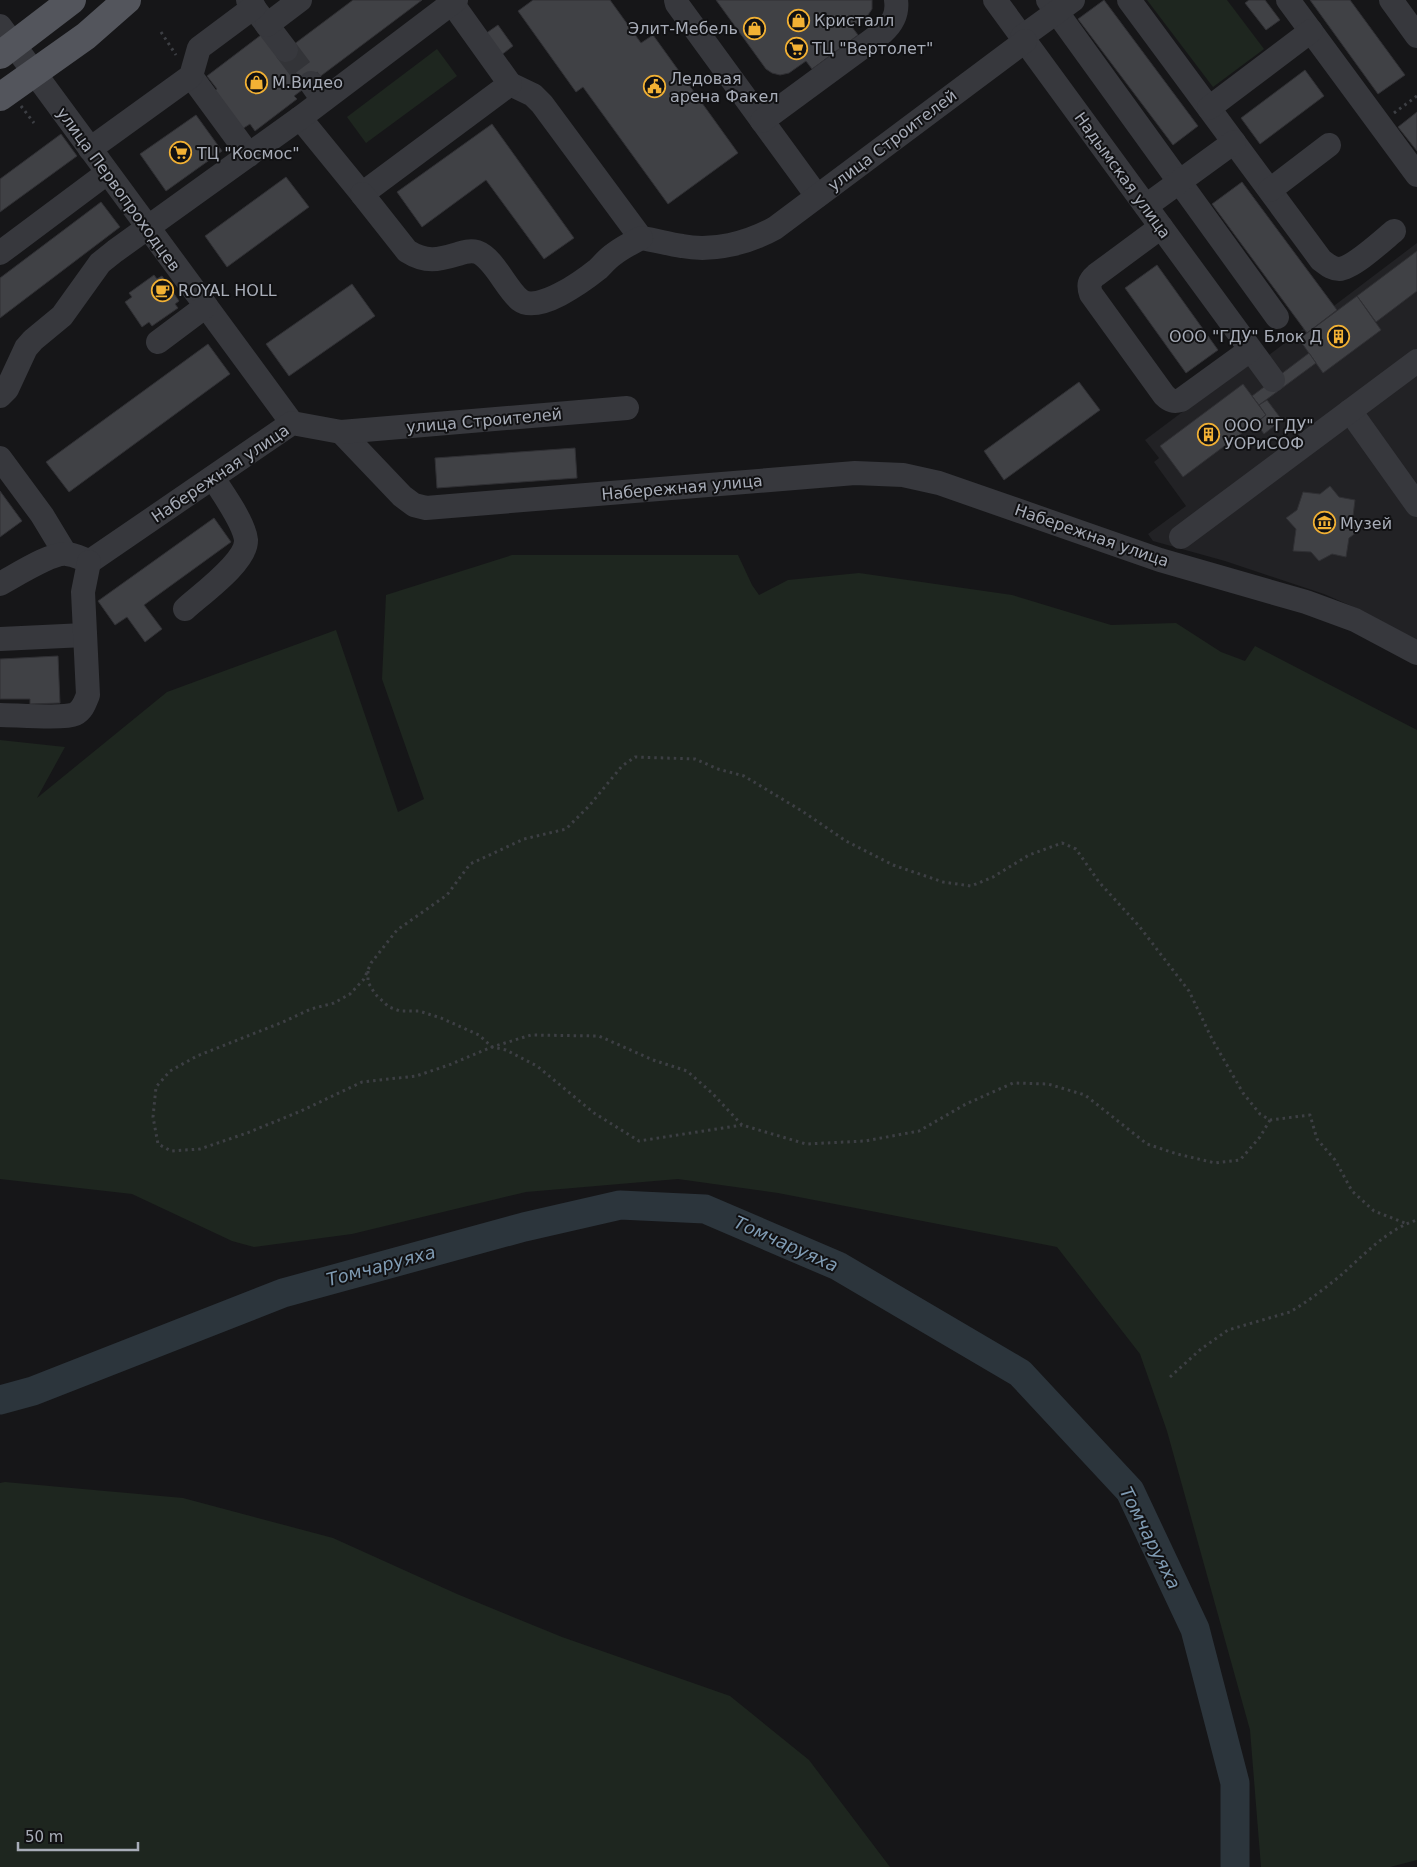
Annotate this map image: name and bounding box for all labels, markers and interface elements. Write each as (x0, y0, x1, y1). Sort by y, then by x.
shop icon: Кристалл (786, 8, 810, 32)
place label: Кристалл (814, 11, 894, 30)
shop icon: Элит-Мебель (742, 16, 766, 40)
place label: Элит-Мебель (628, 19, 738, 38)
supermarket icon: ТЦ "Вертолет" (784, 36, 808, 60)
place label: ТЦ "Вертолет" (811, 39, 933, 58)
place label: Ледовая арена Факел (670, 69, 778, 106)
shop icon: М.Видео (244, 70, 268, 94)
place label: М.Видео (272, 73, 343, 92)
public building icon: Ледовая арена Факел (642, 75, 666, 99)
street label: улица Строителей (824, 86, 960, 195)
street label: улица Первопроходцев (53, 104, 184, 275)
street label: Надымская улица (1070, 108, 1175, 242)
supermarket icon: ТЦ "Космос" (169, 141, 193, 165)
place label: ТЦ "Космос" (196, 144, 300, 163)
cafe icon: ROYAL HOLL (150, 278, 174, 302)
place label: ROYAL HOLL (178, 281, 277, 300)
building icon: ООО "ГДУ" Блок Д (1326, 324, 1350, 348)
place label: ООО "ГДУ" Блок Д (1169, 327, 1322, 346)
street label: улица Строителей (405, 404, 563, 437)
place label: ООО "ГДУ" УОРиСОФ (1224, 416, 1314, 453)
street label: Набережная улица (148, 420, 293, 527)
building icon: ООО "ГДУ" УОРиСОФ (1196, 422, 1220, 446)
street label: Набережная улица (601, 471, 763, 504)
street label: Набережная улица (1012, 500, 1171, 571)
museum icon: Музей (1312, 511, 1336, 535)
place label: Музей (1340, 514, 1392, 533)
water label: Томчаруяха (731, 1211, 842, 1276)
water label: Томчаруяха (324, 1241, 438, 1290)
water label: Томчаруяха (1116, 1483, 1185, 1592)
scale bar (18, 1820, 138, 1852)
text: 50 m (25, 1828, 63, 1846)

